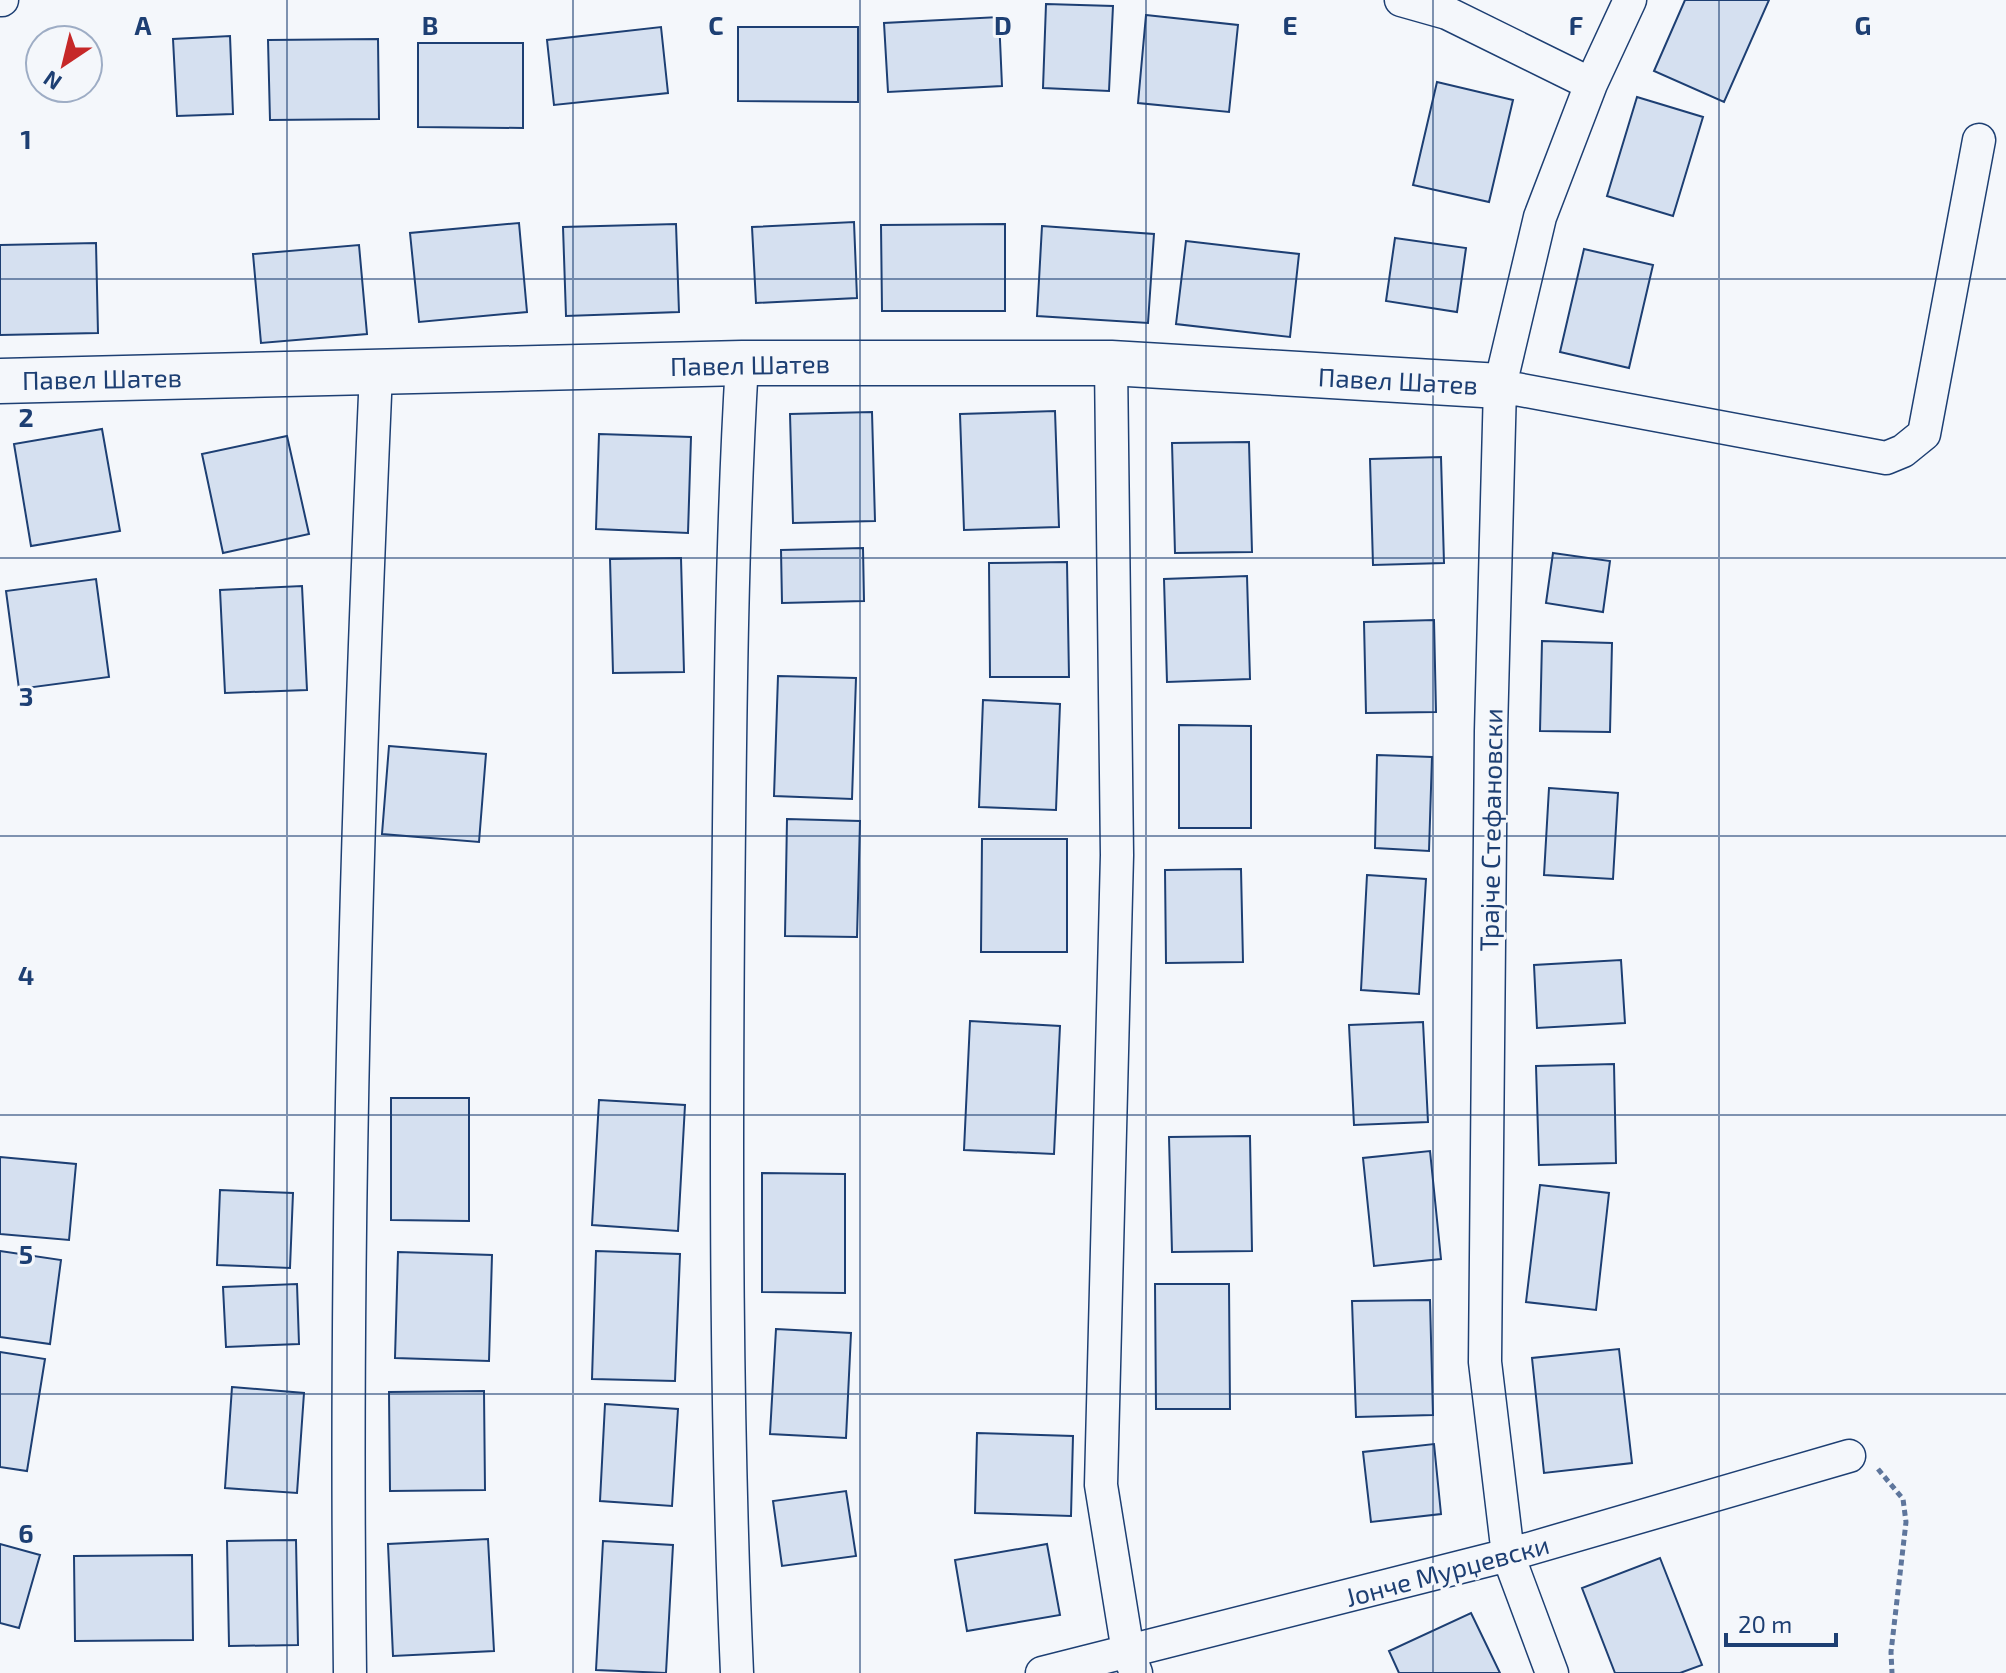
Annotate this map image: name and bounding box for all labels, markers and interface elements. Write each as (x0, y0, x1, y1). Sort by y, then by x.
text: A (135, 9, 152, 40)
text: B (422, 9, 438, 40)
text: C (708, 9, 724, 40)
text: D (994, 9, 1012, 40)
text: E (1282, 9, 1298, 40)
text: F (1569, 9, 1583, 40)
text: G (1855, 9, 1871, 40)
north arrow (24, 24, 104, 104)
text: N (38, 66, 66, 96)
text: 1 (20, 123, 32, 154)
street label: Павел Шатев (670, 347, 830, 381)
street label: Павел Шатев (1317, 360, 1479, 400)
street label: Павел Шатев (22, 361, 182, 395)
text: 2 (18, 401, 34, 432)
text: 3 (19, 680, 33, 711)
street label: Трајче Стефановски (1472, 708, 1508, 952)
text: 4 (18, 959, 34, 990)
text: 5 (19, 1238, 33, 1269)
text: 6 (18, 1517, 34, 1548)
street label: Јонче Мурџевски (1342, 1528, 1553, 1613)
scale bar (1726, 1597, 1836, 1647)
text: 20 m (1738, 1609, 1792, 1638)

